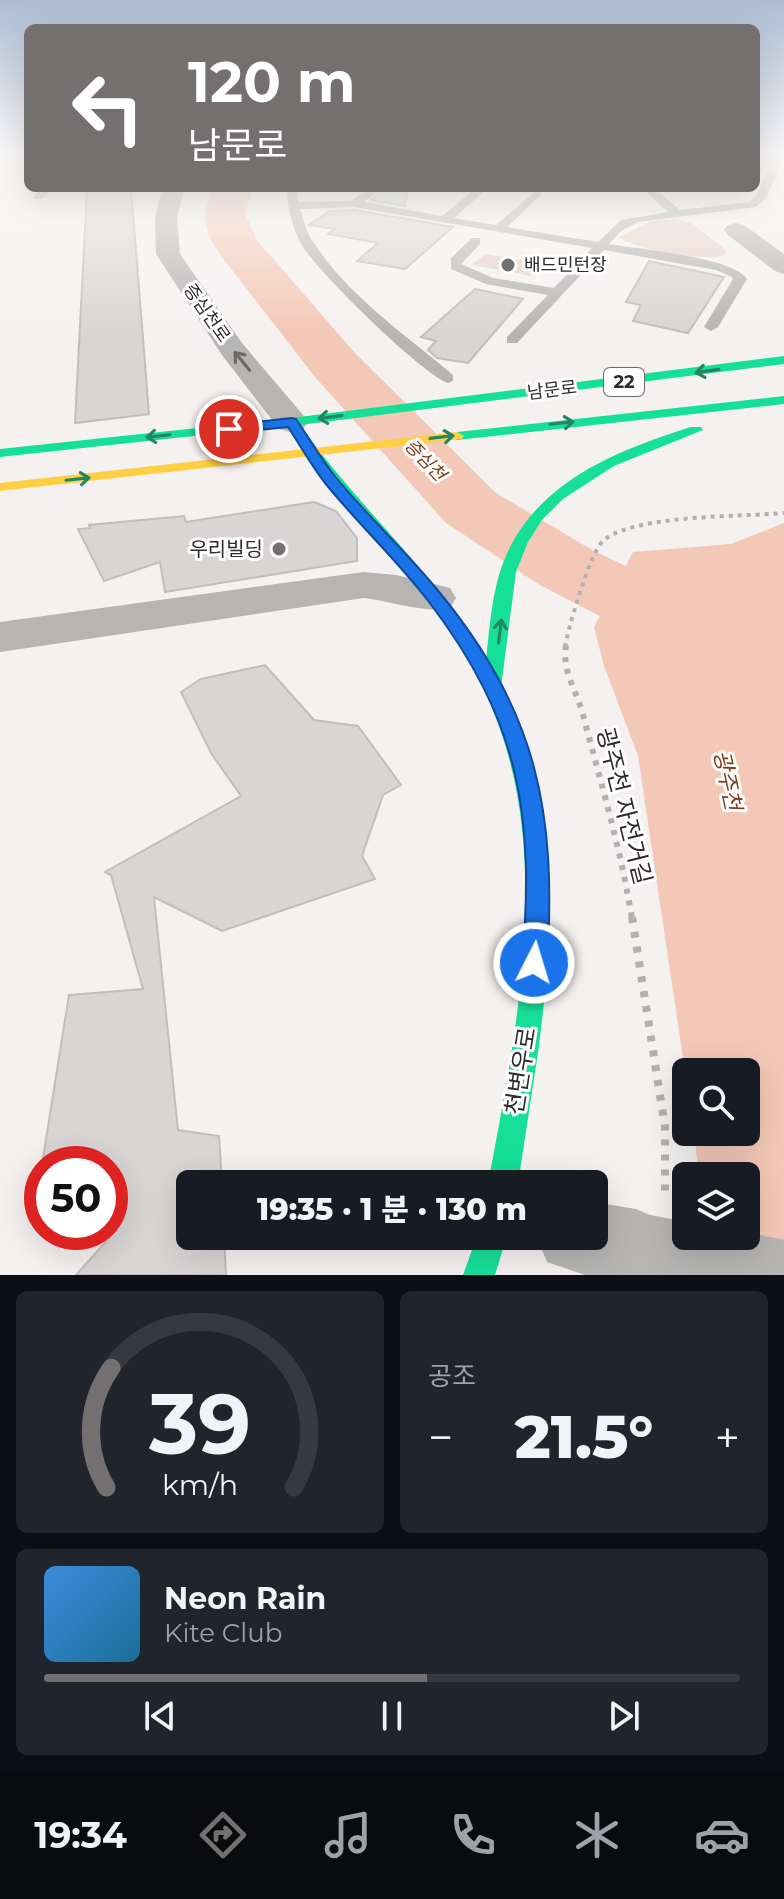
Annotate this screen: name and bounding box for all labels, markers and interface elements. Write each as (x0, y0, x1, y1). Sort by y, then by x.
text: 120 m (188, 48, 356, 116)
icon: left (56, 56, 160, 160)
text: 남문로 (188, 123, 287, 167)
place label: 배드민턴장 (524, 254, 607, 276)
marker: 배드민턴장 (499, 256, 517, 274)
street label: 증심천로 (179, 280, 235, 346)
one-way arrow (234, 351, 251, 372)
one-way arrow (695, 364, 720, 379)
road number: 22 (604, 368, 644, 396)
street label: 남문로 (526, 376, 578, 404)
pin (195, 395, 263, 463)
icon: arrive (207, 407, 251, 451)
one-way arrow (317, 410, 344, 425)
one-way arrow (548, 416, 575, 431)
one-way arrow (145, 429, 172, 444)
one-way arrow (428, 429, 455, 444)
water label: 증심천 (400, 434, 452, 487)
one-way arrow (64, 471, 90, 486)
place label: 우리빌딩 (189, 537, 263, 561)
marker: 우리빌딩 (270, 540, 288, 558)
one-way arrow (493, 619, 508, 645)
street label: 광주천 자전거길 (591, 724, 658, 887)
water label: 광주천 (708, 748, 748, 815)
position arrow (492, 921, 576, 1005)
street label: 천변우로 (499, 1025, 542, 1117)
map controls (672, 1058, 760, 1250)
button: search (672, 1058, 760, 1146)
speed limit sign: 50 (24, 1146, 128, 1250)
button: layers (672, 1162, 760, 1250)
text: 19:35 · 1 분 · 130 m (257, 1191, 527, 1228)
text: 공조 (428, 1360, 476, 1392)
text: 39 (148, 1373, 251, 1475)
text: 21.5° (515, 1400, 653, 1473)
text: − (428, 1410, 453, 1464)
text: + (715, 1410, 740, 1464)
text: km/h (162, 1467, 238, 1502)
text: Neon Rain (164, 1580, 326, 1617)
text: Kite Club (164, 1617, 282, 1649)
icon: previous (138, 1694, 182, 1738)
icon: pause (370, 1694, 414, 1738)
icon: next (602, 1694, 646, 1738)
icon: directions (195, 1807, 251, 1863)
icon: music (320, 1807, 376, 1863)
icon: phone (445, 1807, 501, 1863)
icon: climate (569, 1807, 625, 1863)
icon: car (694, 1807, 750, 1863)
text: 19:34 (34, 1813, 127, 1857)

